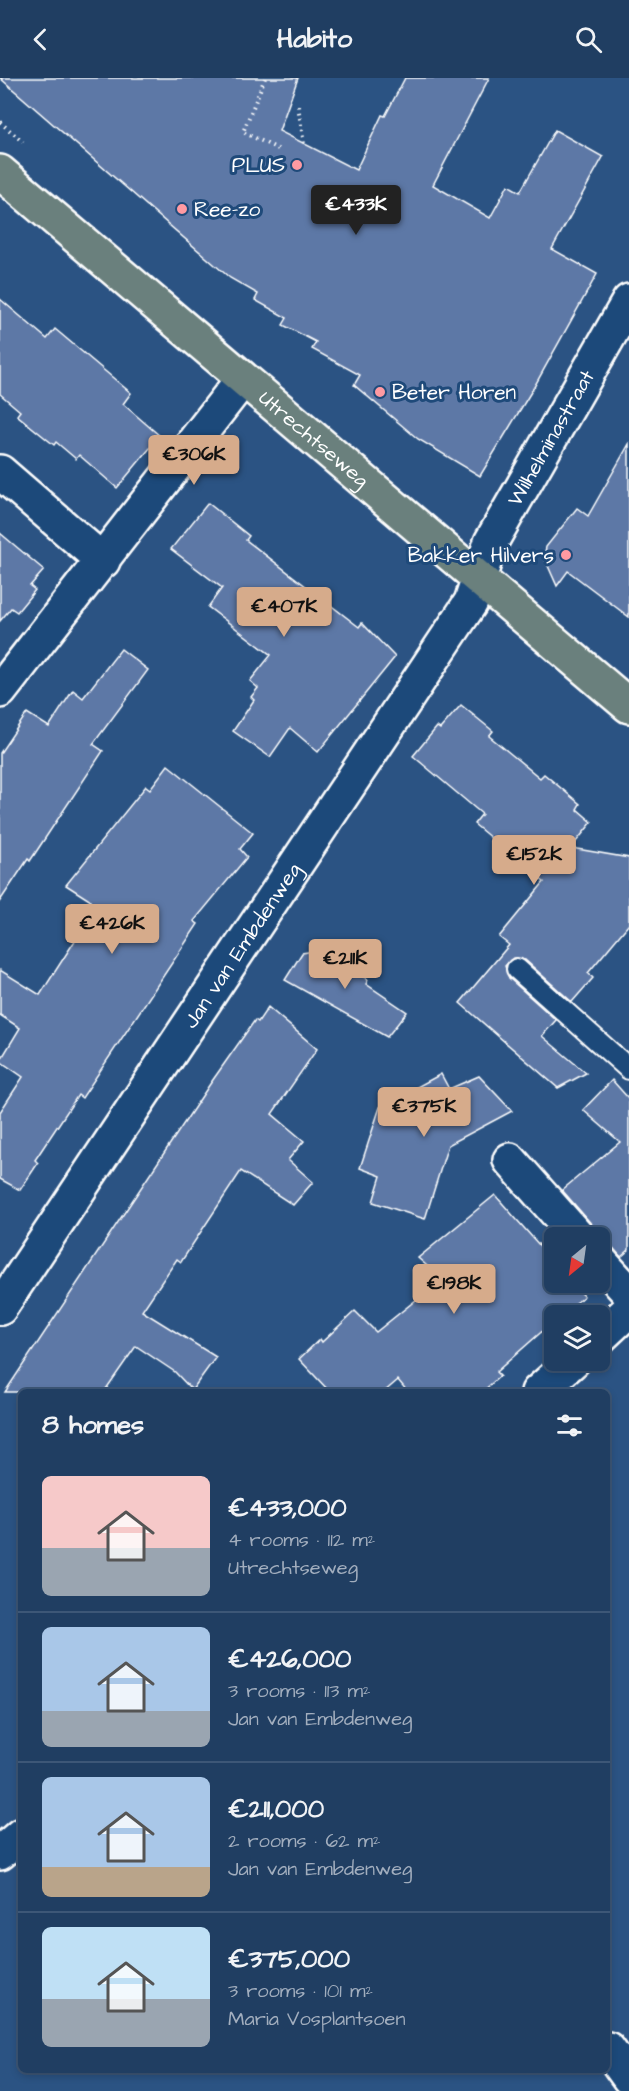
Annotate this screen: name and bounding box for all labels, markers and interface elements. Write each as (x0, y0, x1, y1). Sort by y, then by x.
text: Habito (277, 20, 352, 58)
icon: back (24, 23, 57, 56)
icon: search (572, 23, 605, 56)
place label: PLUS (232, 151, 285, 180)
marker: PLUS (290, 158, 304, 172)
pin: €433K (314, 185, 398, 236)
text: €433K (325, 190, 387, 218)
place label: Ree-zo (194, 195, 261, 224)
marker: Ree-zo (175, 202, 189, 216)
street label: Wilhelminastraat (501, 364, 602, 511)
place label: Beter Horen (392, 378, 516, 407)
street label: Utrechtseweg (252, 384, 375, 496)
marker: Beter Horen (373, 385, 387, 399)
pin: €306K (152, 435, 236, 486)
text: €306K (162, 440, 226, 468)
place label: Bakker Hilvers (408, 541, 554, 570)
marker: Bakker Hilvers (559, 548, 573, 562)
pin: €407K (242, 587, 326, 638)
text: €407K (251, 592, 317, 620)
pin: €152K (492, 835, 576, 886)
text: €152K (506, 840, 562, 868)
street label: Jan van Embdenweg (177, 857, 310, 1034)
pin: €426K (70, 904, 154, 955)
text: €426K (79, 909, 145, 937)
pin: €211K (303, 939, 387, 990)
text: €211K (323, 944, 367, 972)
pin: €375K (382, 1087, 466, 1138)
text: €375K (392, 1092, 456, 1120)
north arrow (544, 1227, 610, 1293)
map controls (544, 1227, 610, 1371)
pin: €198K (412, 1264, 496, 1315)
text: €198K (427, 1269, 481, 1297)
button: layers (544, 1305, 610, 1371)
text: 8 homes (42, 1407, 144, 1443)
icon: filters (553, 1409, 586, 1442)
text: €433,000 (228, 1490, 347, 1526)
icon: home (90, 1500, 162, 1572)
text: 4 rooms · 112 m² (228, 1526, 375, 1554)
text: Utrechtseweg (228, 1554, 358, 1582)
text: €426,000 (228, 1641, 351, 1677)
icon: home (90, 1651, 162, 1723)
text: 3 rooms · 113 m² (228, 1677, 371, 1705)
text: Jan van Embdenweg (228, 1705, 412, 1733)
text: €211,000 (228, 1791, 324, 1827)
icon: home (90, 1801, 162, 1873)
text: 2 rooms · 62 m² (228, 1827, 380, 1855)
text: Jan van Embdenweg (228, 1855, 412, 1883)
text: €375,000 (228, 1941, 350, 1977)
icon: home (90, 1951, 162, 2023)
text: 3 rooms · 101 m² (228, 1977, 373, 2005)
text: Maria Vosplantsoen (228, 2005, 405, 2033)

